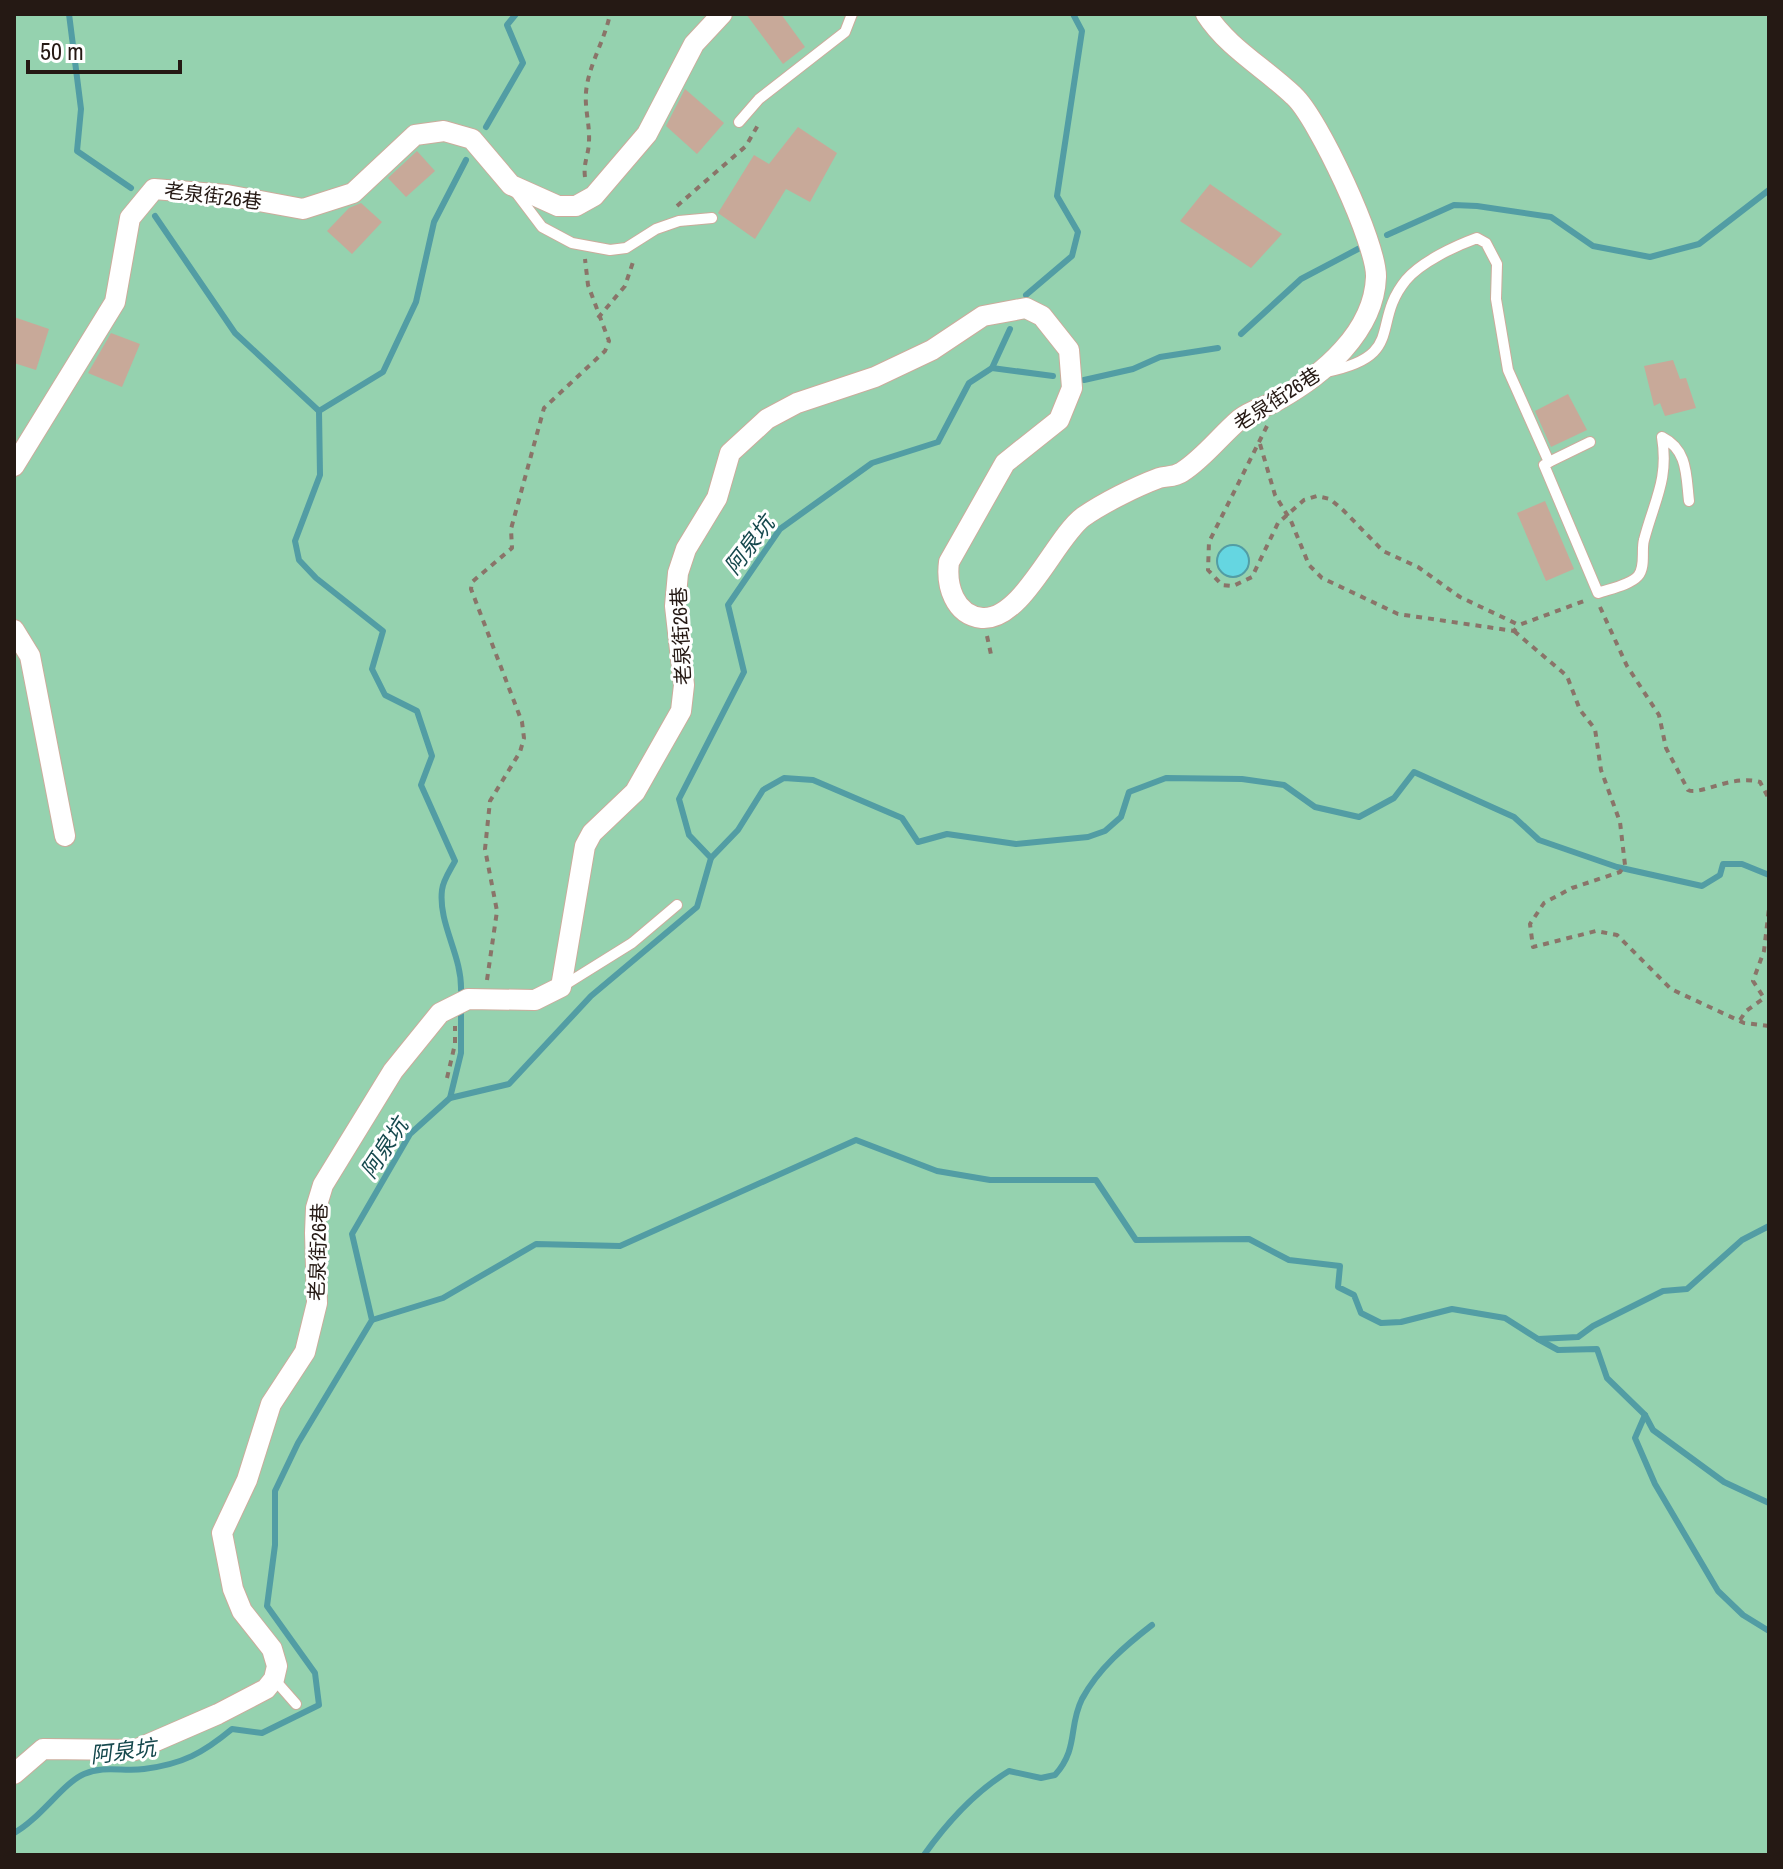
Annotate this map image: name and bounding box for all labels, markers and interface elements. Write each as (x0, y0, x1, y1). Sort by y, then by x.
scale bar (28, 24, 180, 74)
text: 50 m (40, 35, 84, 67)
street label: 老泉街26巷 (163, 176, 263, 215)
street label: 老泉街26巷 (1228, 361, 1325, 437)
water label: 阿泉坑 (717, 507, 783, 580)
street label: 老泉街26巷 (664, 586, 697, 686)
water label: 阿泉坑 (353, 1110, 416, 1184)
street label: 老泉街26巷 (302, 1202, 333, 1302)
water label: 阿泉坑 (88, 1732, 161, 1770)

